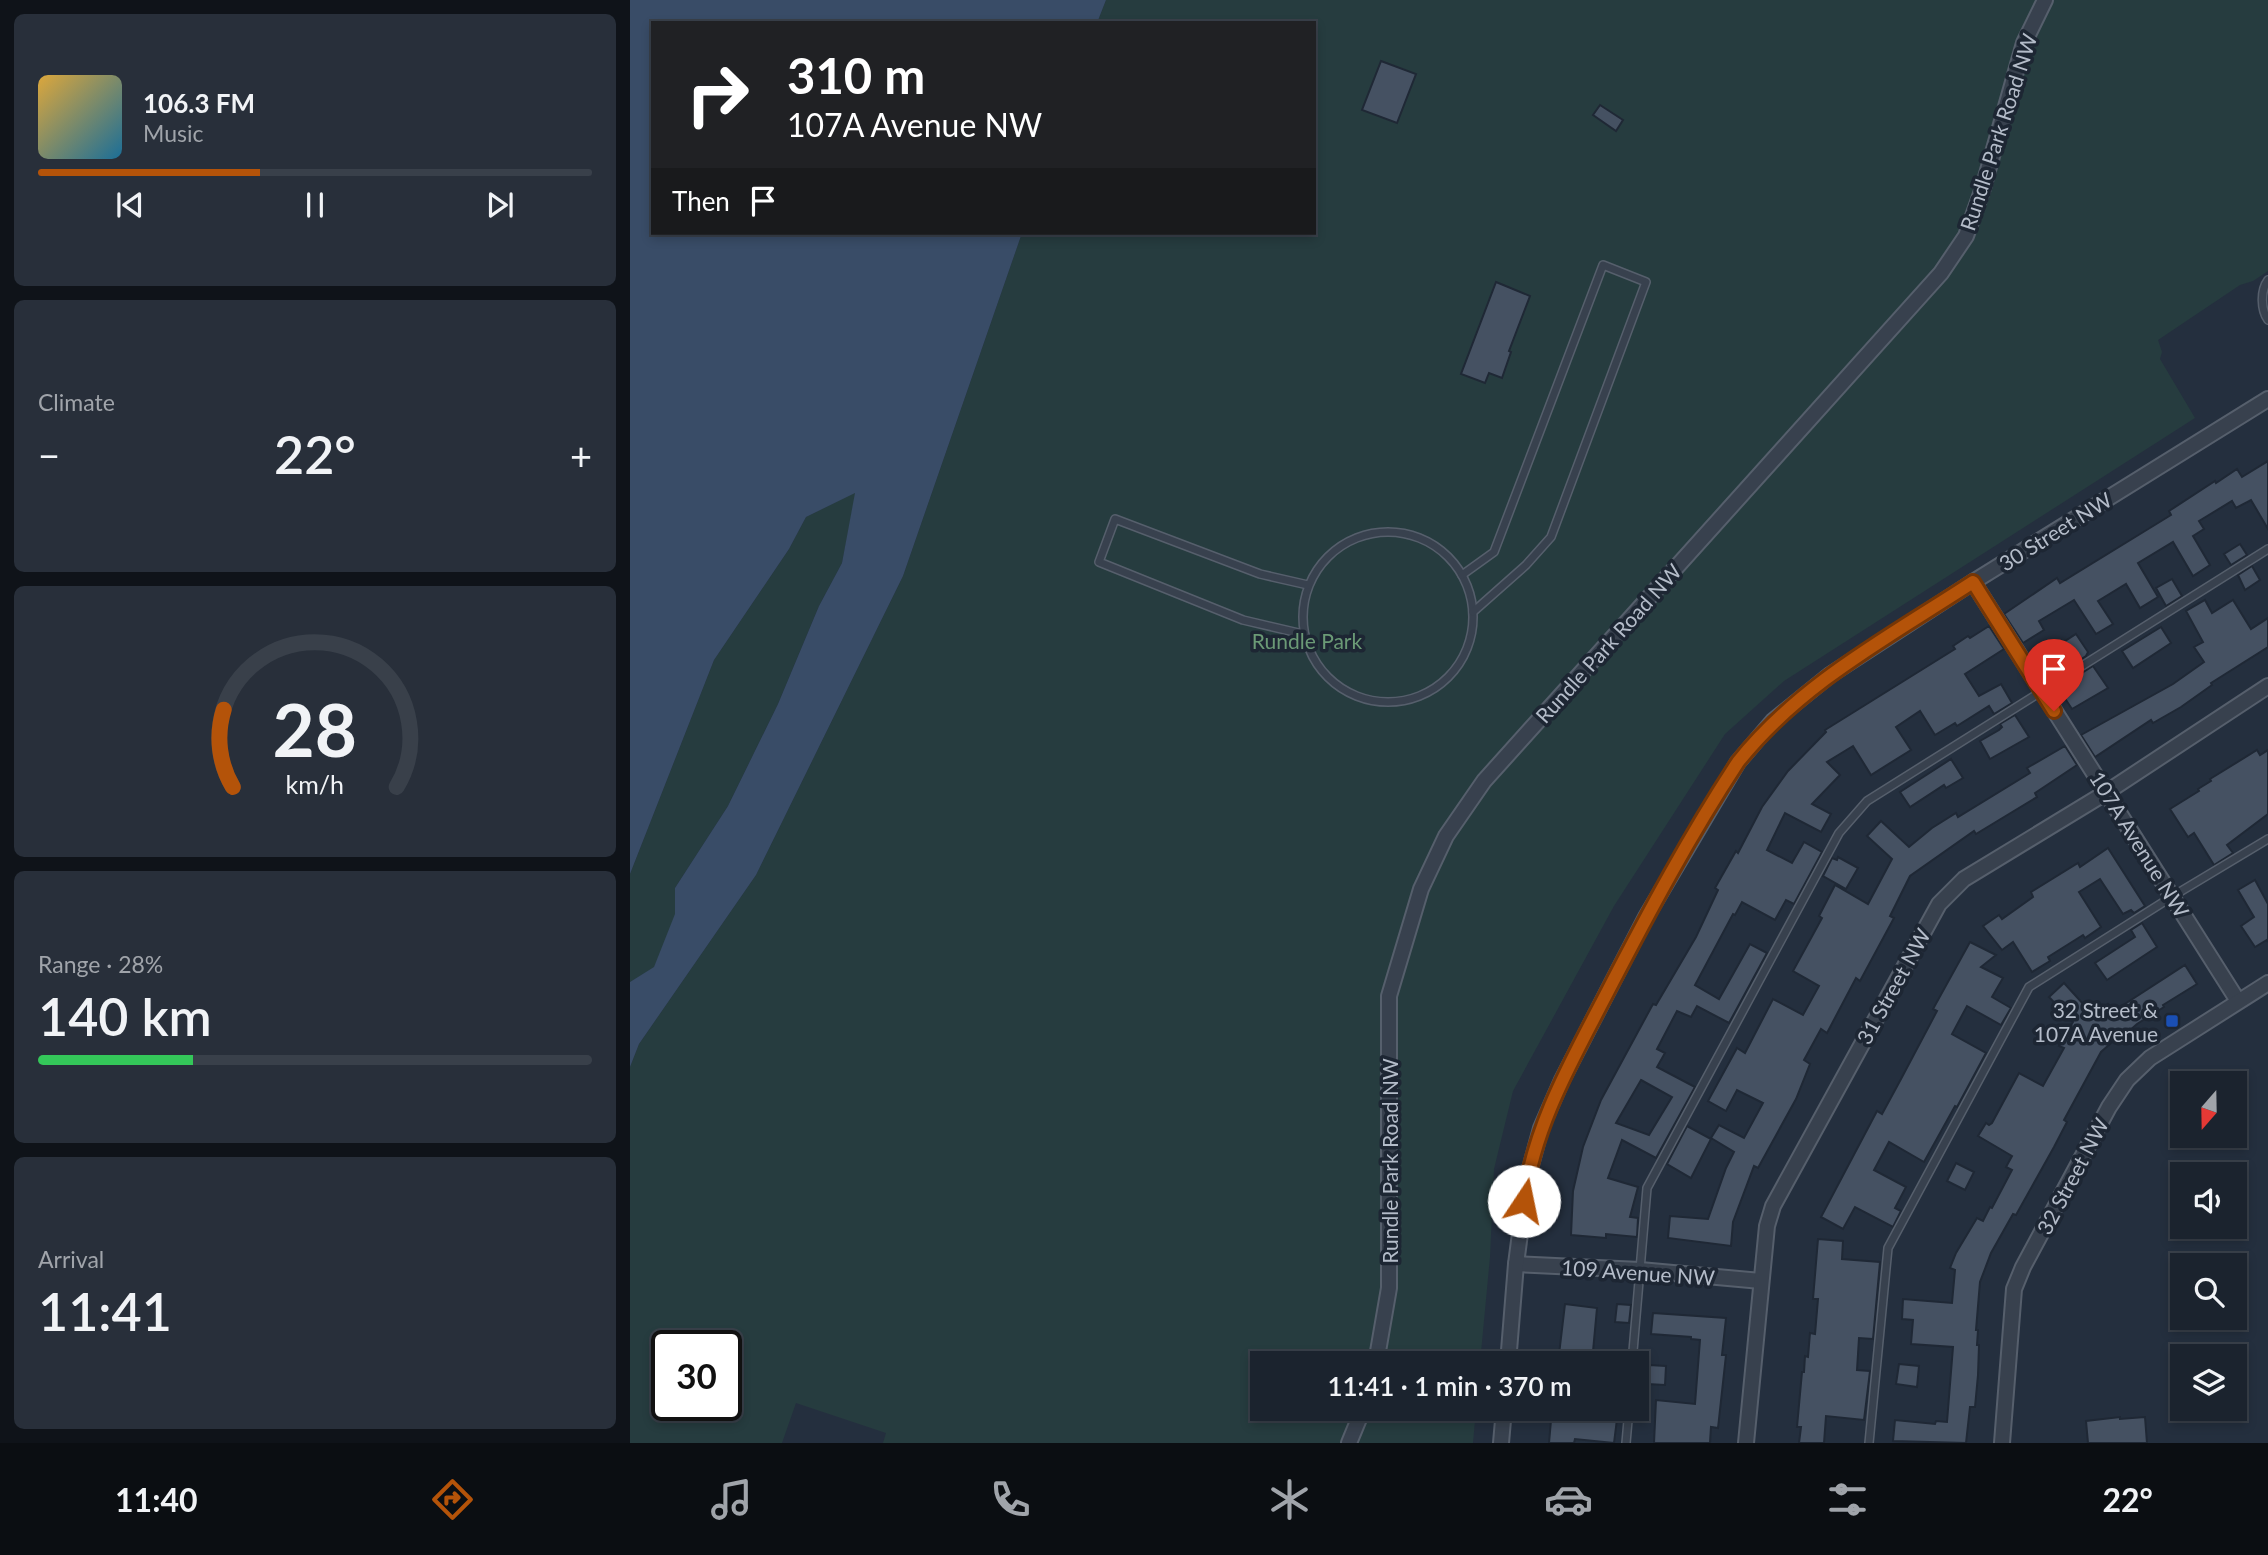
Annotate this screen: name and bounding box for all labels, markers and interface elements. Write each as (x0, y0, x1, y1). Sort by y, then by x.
street label: Rundle Park Road NW (1954, 30, 2042, 234)
text: 310 m (787, 46, 925, 104)
icon: right (672, 49, 763, 140)
text: 106.3 FM (143, 87, 255, 119)
text: 107A Avenue NW (787, 105, 1042, 144)
text: Music (143, 119, 203, 147)
icon: arrive (744, 182, 782, 220)
text: Then (672, 185, 730, 217)
icon: previous (111, 186, 149, 224)
icon: pause (296, 186, 334, 224)
icon: next (481, 186, 519, 224)
text: Climate (38, 388, 115, 416)
text: 22° (274, 423, 356, 485)
text: − (38, 432, 60, 478)
text: + (570, 432, 592, 478)
street label: 30 Street NW (1994, 486, 2116, 576)
street label: Rundle Park Road NW (1530, 558, 1686, 728)
park label: Rundle Park (1252, 628, 1363, 653)
pin (2024, 639, 2084, 711)
icon: arrive (2035, 650, 2073, 688)
text: 28 (273, 686, 357, 774)
street label: 107A Avenue NW (2085, 766, 2195, 922)
text: km/h (286, 769, 344, 799)
street label: 31 Street NW (1851, 924, 1935, 1048)
text: Range · 28% (38, 950, 163, 978)
text: 140 km (38, 985, 212, 1047)
place label: 32 Street & 107A Avenue (2034, 997, 2158, 1046)
marker: 32 Street & 107A Avenue (2164, 1013, 2180, 1029)
street label: Rundle Park Road NW (1377, 1058, 1402, 1264)
north arrow (2170, 1071, 2247, 1148)
map controls (2170, 1071, 2247, 1421)
street label: 32 Street NW (2031, 1113, 2113, 1238)
button: sound (2170, 1162, 2247, 1239)
position arrow (1487, 1164, 1561, 1238)
text: Arrival (38, 1245, 104, 1273)
button: search (2170, 1253, 2247, 1330)
street label: 109 Avenue NW (1560, 1254, 1716, 1290)
text: 11:41 (38, 1280, 172, 1342)
speed limit sign: 30 (651, 1330, 742, 1421)
button: layers (2170, 1344, 2247, 1421)
text: 11:41 · 1 min · 370 m (1327, 1370, 1572, 1402)
icon: directions (428, 1475, 477, 1524)
icon: music (707, 1475, 756, 1524)
icon: phone (986, 1475, 1035, 1524)
icon: climate (1265, 1475, 1314, 1524)
icon: car (1544, 1475, 1593, 1524)
icon: filters (1823, 1475, 1872, 1524)
text: 11:40 (115, 1480, 198, 1519)
text: 22° (2102, 1480, 2153, 1519)

